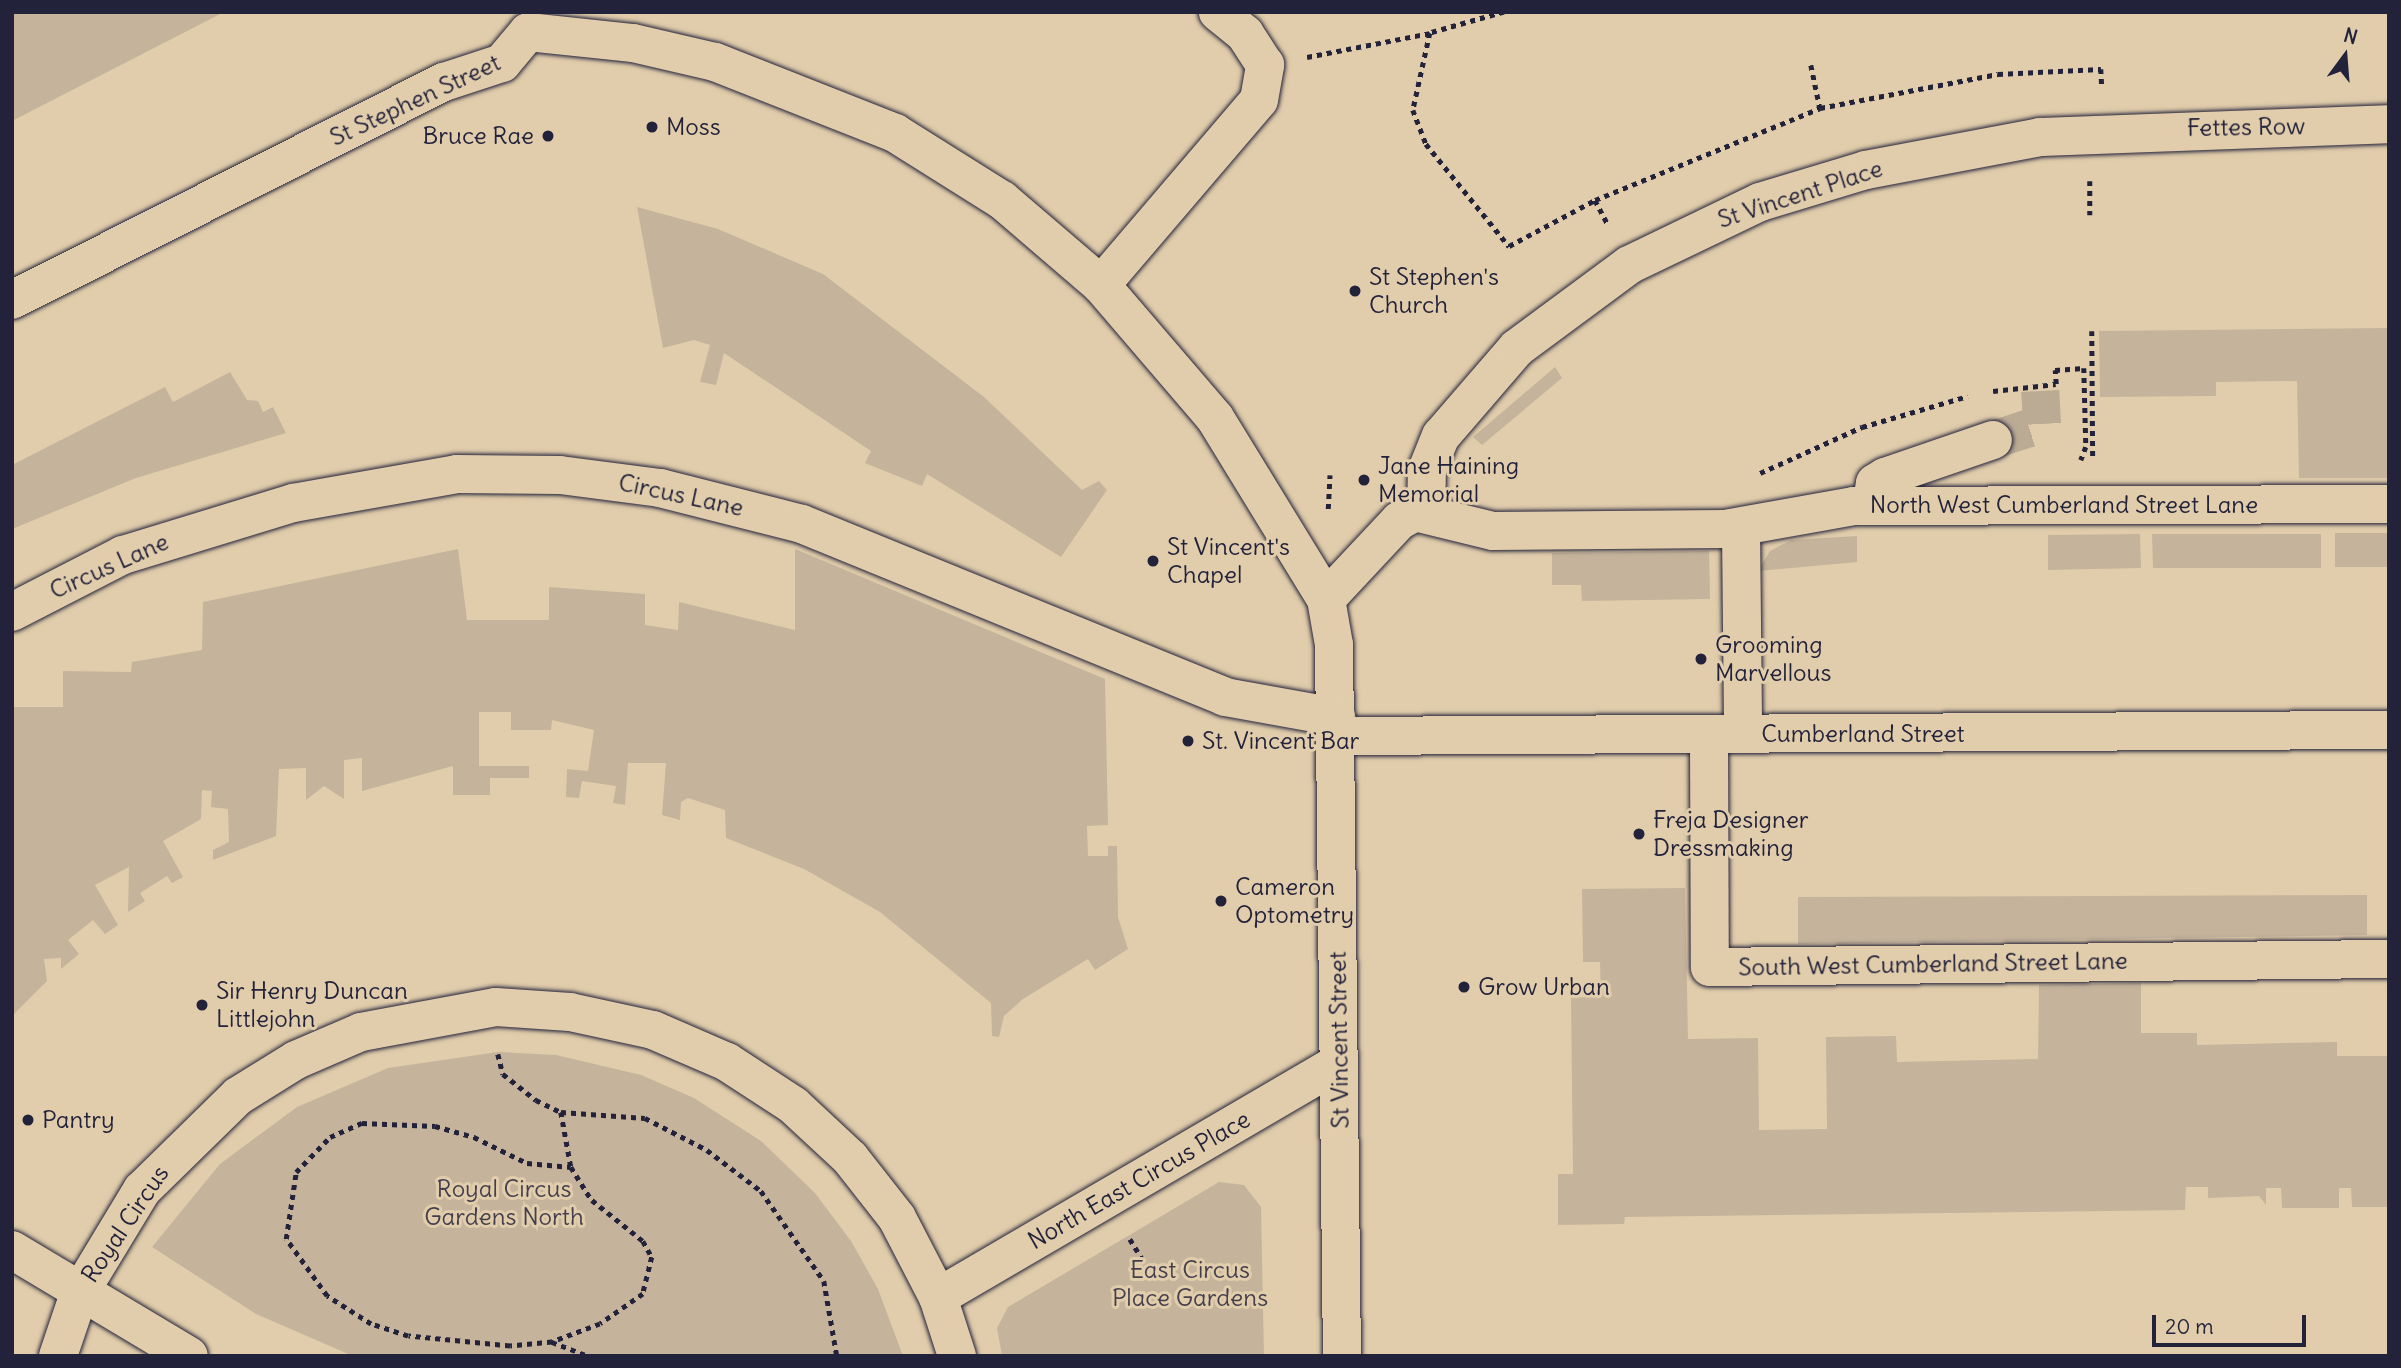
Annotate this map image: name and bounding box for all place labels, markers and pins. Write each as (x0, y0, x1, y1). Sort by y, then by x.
place label: Moss (666, 113, 721, 141)
marker: Moss (644, 119, 660, 135)
place label: Bruce Rae (422, 122, 534, 150)
marker: Bruce Rae (540, 128, 556, 144)
place label: St Stephen's Church (1369, 263, 1499, 319)
marker: St Stephen's Church (1347, 283, 1363, 299)
place label: Jane Haining Memorial (1378, 452, 1519, 508)
marker: Jane Haining Memorial (1356, 472, 1372, 488)
place label: St Vincent's Chapel (1167, 533, 1290, 589)
marker: St Vincent's Chapel (1145, 553, 1161, 569)
place label: Grooming Marvellous (1715, 631, 1832, 687)
marker: Grooming Marvellous (1693, 651, 1709, 667)
place label: St. Vincent Bar (1202, 727, 1359, 755)
marker: St. Vincent Bar (1180, 733, 1196, 749)
place label: Freja Designer Dressmaking (1653, 806, 1809, 862)
marker: Freja Designer Dressmaking (1631, 826, 1647, 842)
place label: Cameron Optometry (1235, 873, 1354, 929)
marker: Cameron Optometry (1213, 893, 1229, 909)
place label: Grow Urban (1478, 973, 1610, 1001)
place label: Sir Henry Duncan Littlejohn (216, 977, 408, 1033)
marker: Grow Urban (1456, 979, 1472, 995)
marker: Sir Henry Duncan Littlejohn (194, 997, 210, 1013)
place label: Pantry (42, 1106, 115, 1134)
marker: Pantry (20, 1112, 36, 1128)

